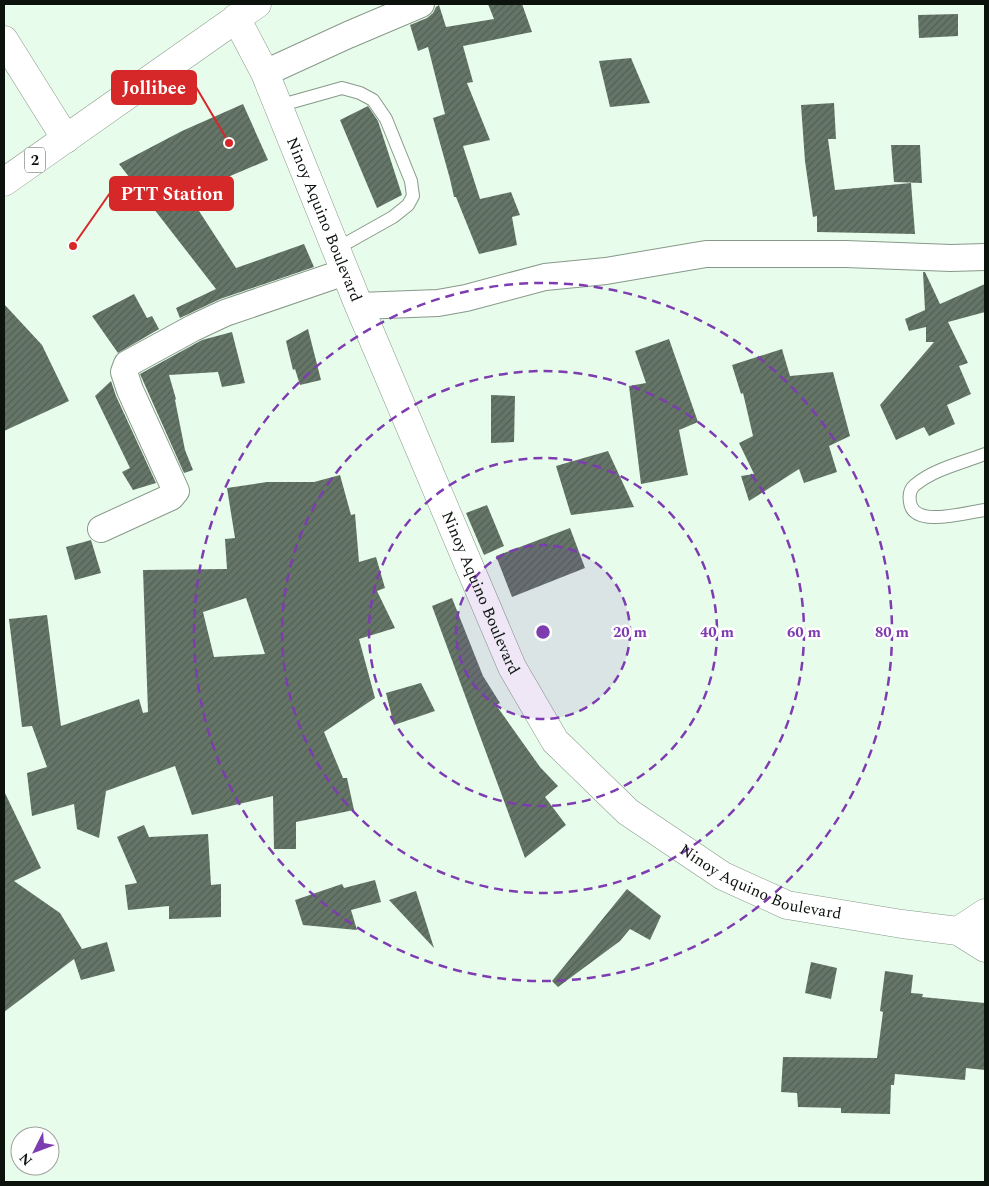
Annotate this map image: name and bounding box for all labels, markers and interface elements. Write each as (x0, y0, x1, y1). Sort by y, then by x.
callout: Jollibee (112, 71, 196, 104)
text: Jollibee (122, 75, 186, 102)
street label: Ninoy Aquino Boulevard (280, 133, 368, 305)
road number: 2 (25, 148, 45, 172)
callout: PTT Station (110, 177, 233, 210)
text: PTT Station (121, 181, 223, 208)
street label: Ninoy Aquino Boulevard (435, 507, 526, 679)
text: 20 m (613, 621, 648, 644)
text: 40 m (700, 621, 735, 644)
text: 60 m (787, 621, 822, 644)
text: 80 m (875, 621, 910, 644)
centre of rings (534, 623, 552, 641)
street label: Ninoy Aquino Boulevard (675, 838, 843, 926)
north arrow (10, 1126, 60, 1176)
text: N (14, 1148, 37, 1171)

